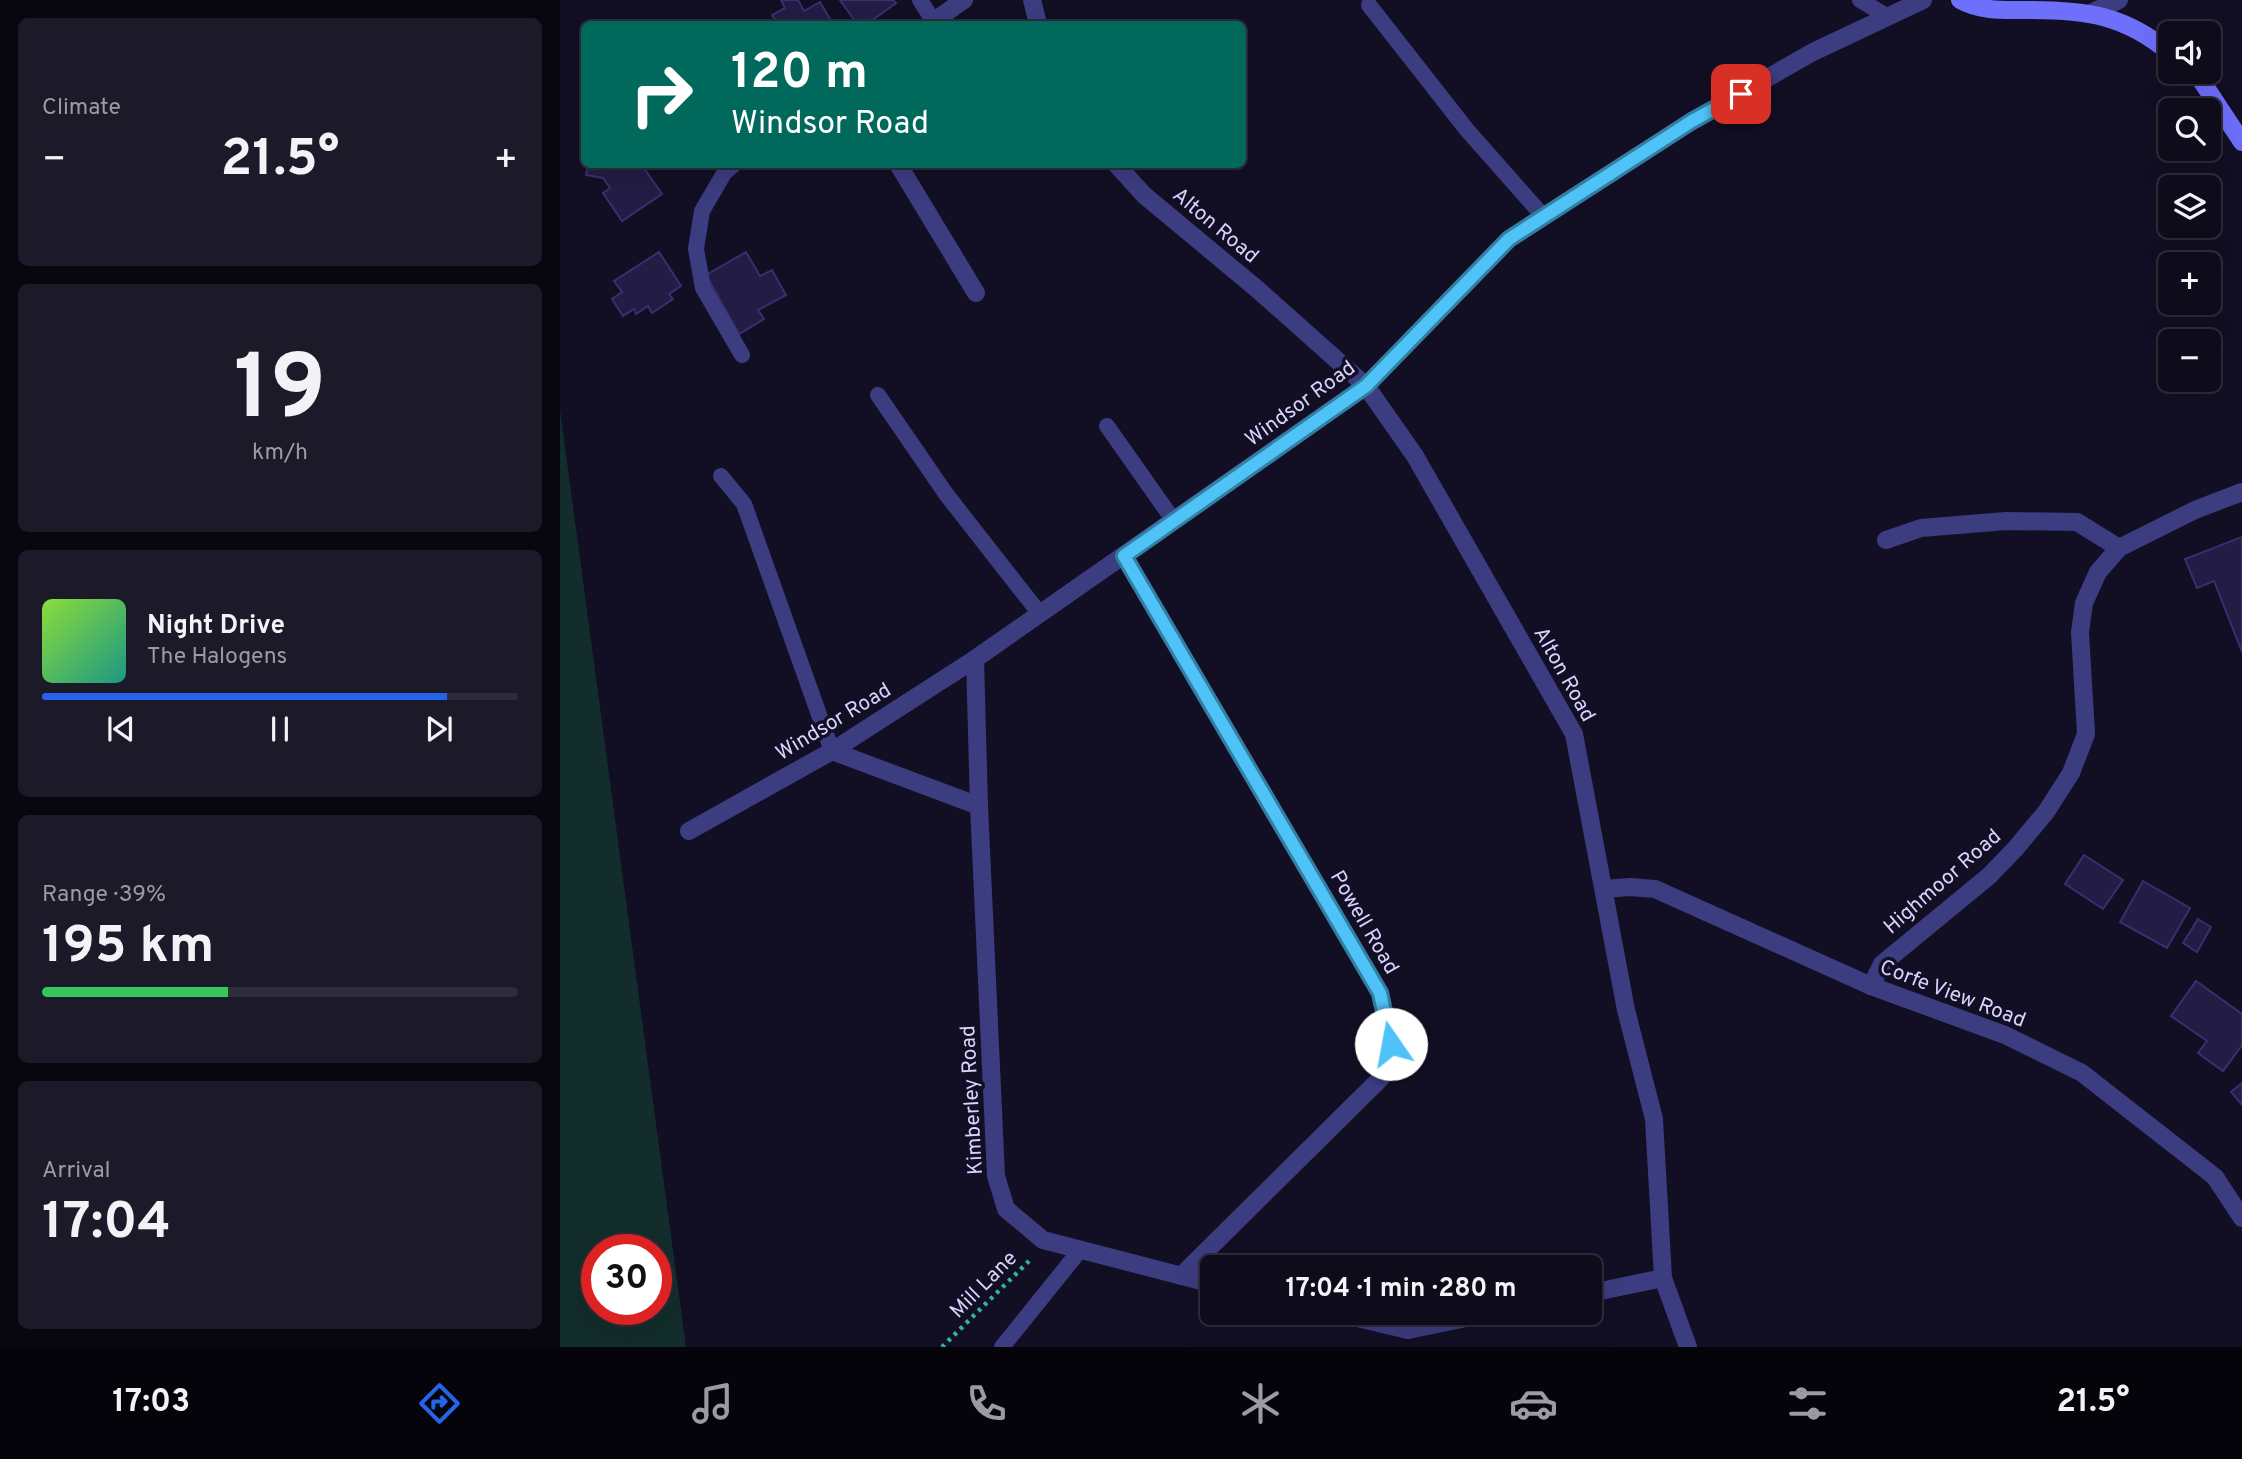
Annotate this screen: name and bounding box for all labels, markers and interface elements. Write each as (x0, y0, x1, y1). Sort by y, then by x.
map controls (2158, 21, 2221, 392)
button: sound (2158, 21, 2221, 84)
text: 120 m (731, 44, 868, 106)
icon: right (616, 49, 707, 140)
pin (1711, 64, 1771, 124)
icon: arrive (1722, 75, 1760, 113)
text: Climate (42, 94, 121, 123)
button: search (2158, 98, 2221, 161)
text: Windsor Road (731, 105, 929, 145)
text: 21.5° (221, 128, 339, 194)
text: − (42, 137, 67, 186)
text: + (493, 137, 518, 186)
button: layers (2158, 175, 2221, 238)
street label: Alton Road (1166, 182, 1264, 270)
button: + (2158, 252, 2221, 315)
button: − (2158, 329, 2221, 392)
text: 19 (234, 336, 326, 451)
street label: Windsor Road (1240, 355, 1361, 453)
text: km/h (252, 439, 308, 468)
text: Night Drive (147, 610, 285, 643)
street label: Alton Road (1527, 622, 1601, 727)
text: The Halogens (147, 643, 287, 672)
street label: Windsor Road (771, 677, 896, 767)
icon: previous (102, 710, 140, 748)
icon: pause (261, 710, 299, 748)
icon: next (420, 710, 458, 748)
street label: Highmoor Road (1878, 824, 2007, 941)
street label: Powell Road (1323, 866, 1404, 979)
text: Range · 39% (42, 881, 166, 910)
text: 195 km (42, 915, 214, 981)
street label: Corfe View Road (1876, 954, 2029, 1035)
position arrow (1354, 1007, 1428, 1081)
street label: Kimberley Road (955, 1024, 990, 1175)
text: Arrival (42, 1157, 111, 1186)
text: 17:04 (42, 1191, 171, 1257)
speed limit sign: 30 (581, 1234, 672, 1325)
street label: Mill Lane (945, 1246, 1024, 1325)
text: 17:04 · 1 min · 280 m (1285, 1273, 1517, 1306)
icon: directions (415, 1379, 464, 1428)
icon: music (688, 1379, 737, 1428)
icon: phone (962, 1379, 1011, 1428)
icon: climate (1236, 1379, 1285, 1428)
icon: car (1509, 1379, 1558, 1428)
icon: filters (1783, 1379, 1832, 1428)
text: 17:03 (112, 1383, 190, 1423)
text: 21.5° (2056, 1383, 2130, 1423)

